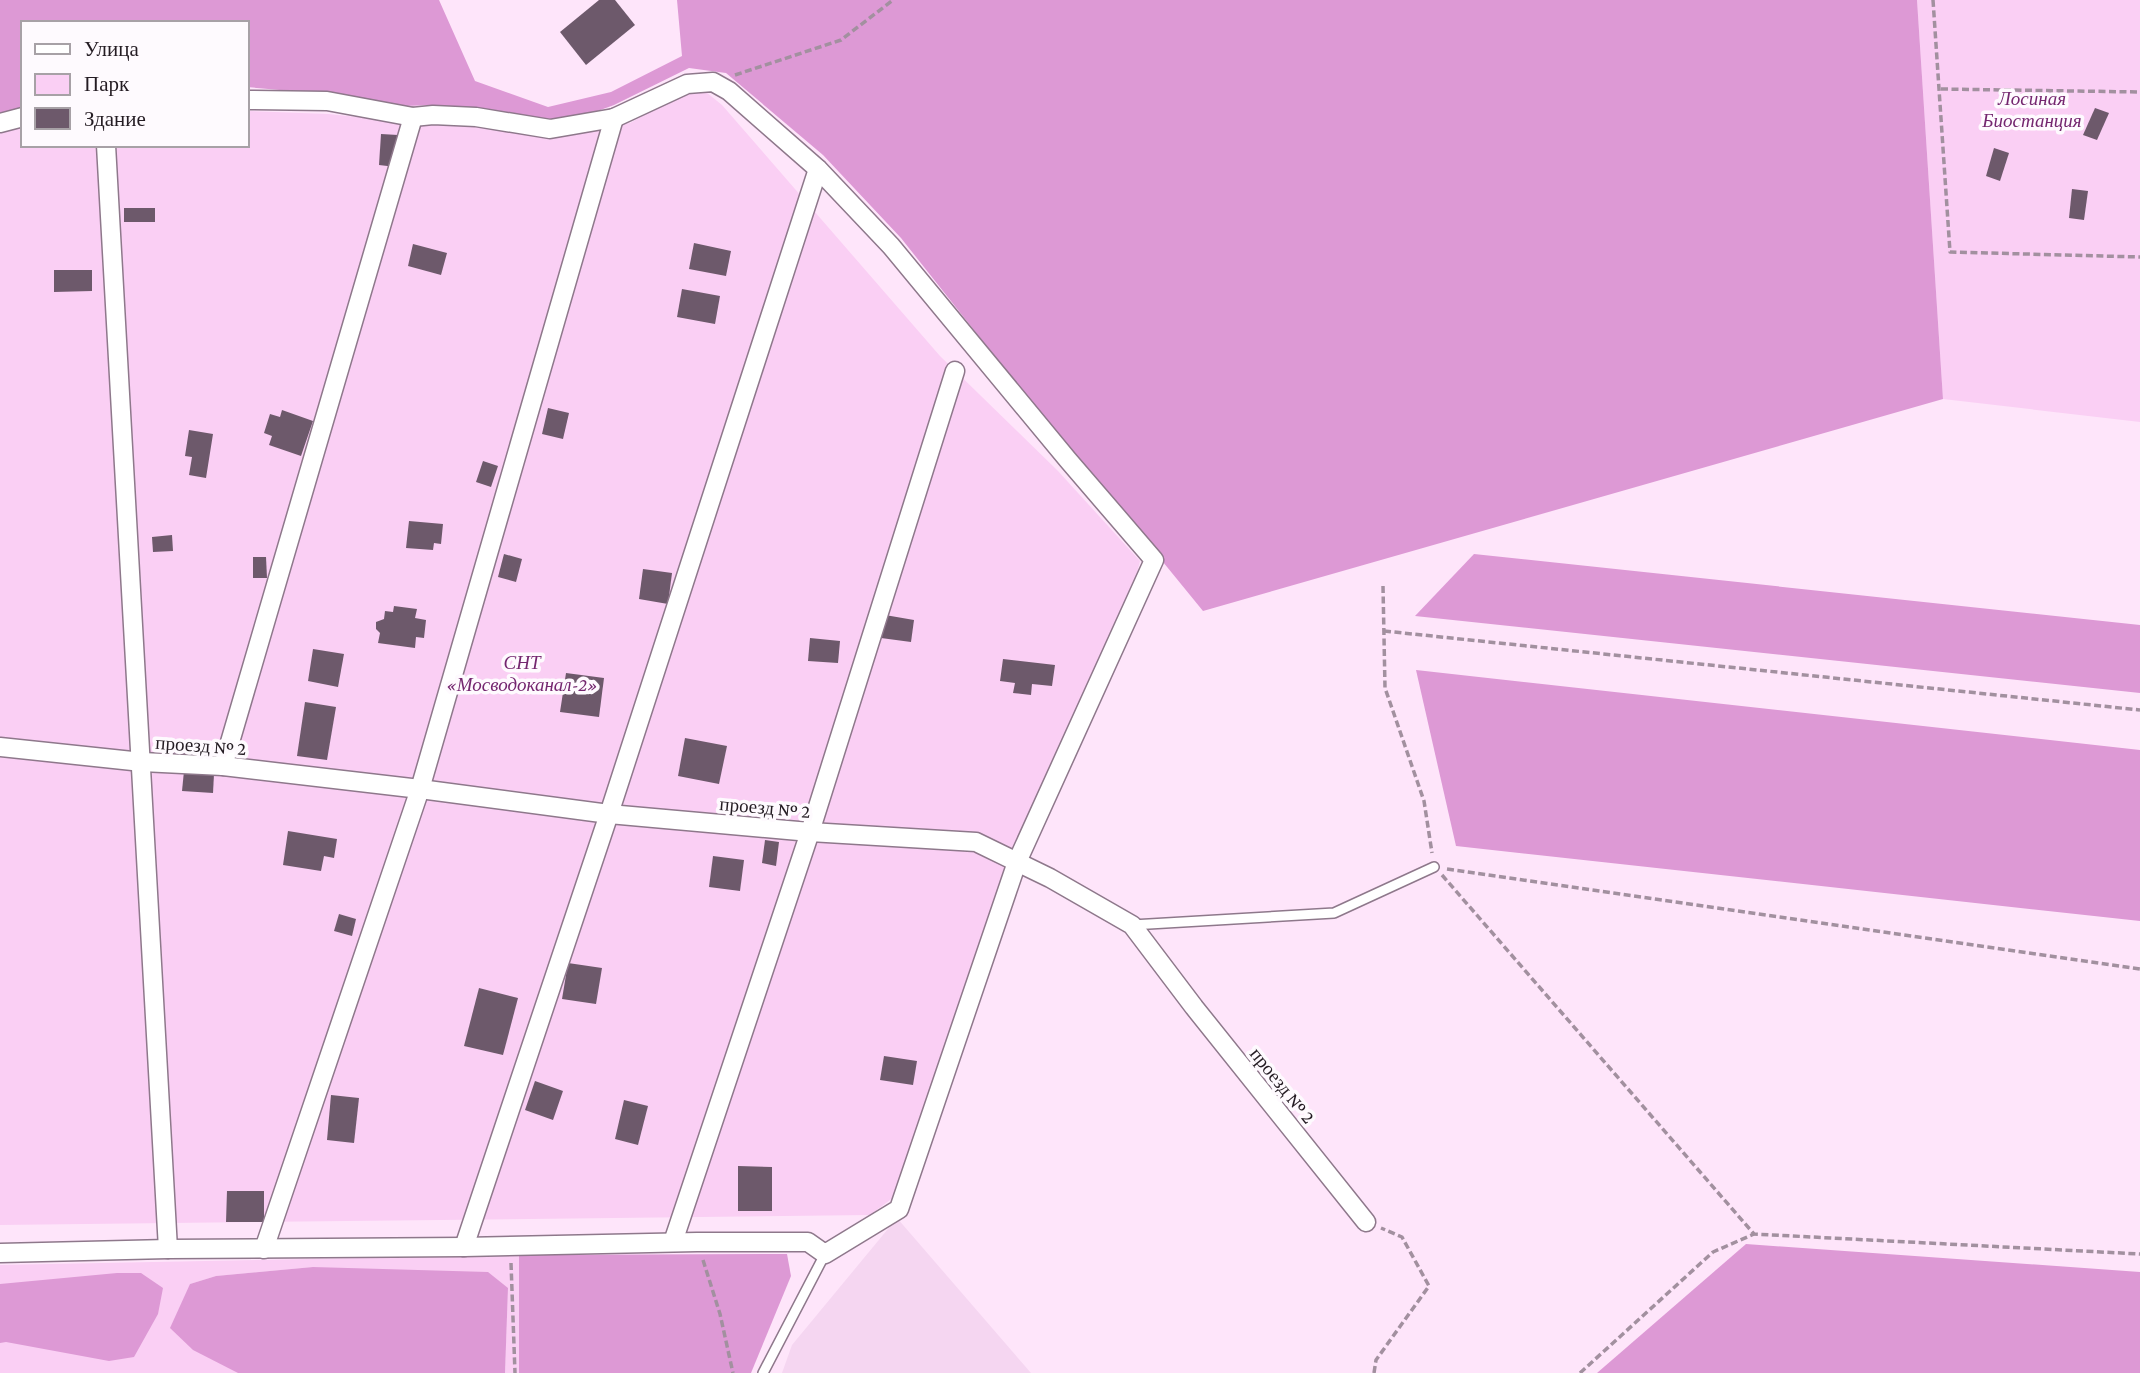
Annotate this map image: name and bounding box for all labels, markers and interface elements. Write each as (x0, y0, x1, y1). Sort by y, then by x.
legend (21, 21, 248, 147)
text: Улица (84, 37, 139, 61)
text: Парк (84, 72, 130, 96)
park label: Лосиная Биостанция (1981, 88, 2082, 131)
text: Здание (84, 107, 146, 131)
park label: СНТ «Мосводоканал-2» (446, 652, 598, 695)
street label: проезд № 2 (155, 732, 247, 759)
street label: проезд № 2 (719, 793, 811, 822)
street label: проезд № 2 (1246, 1043, 1319, 1127)

